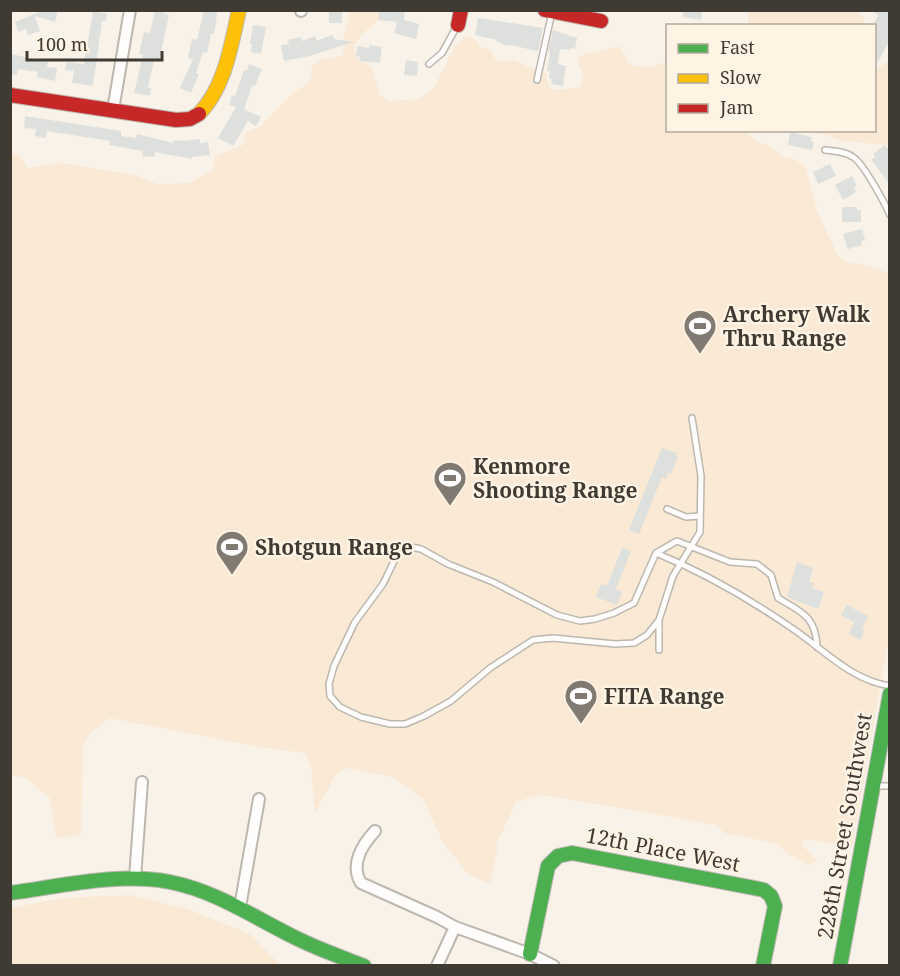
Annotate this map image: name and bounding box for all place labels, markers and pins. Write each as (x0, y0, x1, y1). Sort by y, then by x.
place label: Archery Walk Thru Range (723, 300, 871, 352)
sports icon: Archery Walk Thru Range (682, 308, 718, 355)
place label: Kenmore Shooting Range (473, 452, 637, 504)
sports icon: Kenmore Shooting Range (432, 460, 468, 507)
sports icon: Shotgun Range (214, 529, 250, 576)
place label: Shotgun Range (255, 533, 413, 561)
sports icon: FITA Range (563, 678, 599, 725)
place label: FITA Range (604, 682, 725, 710)

